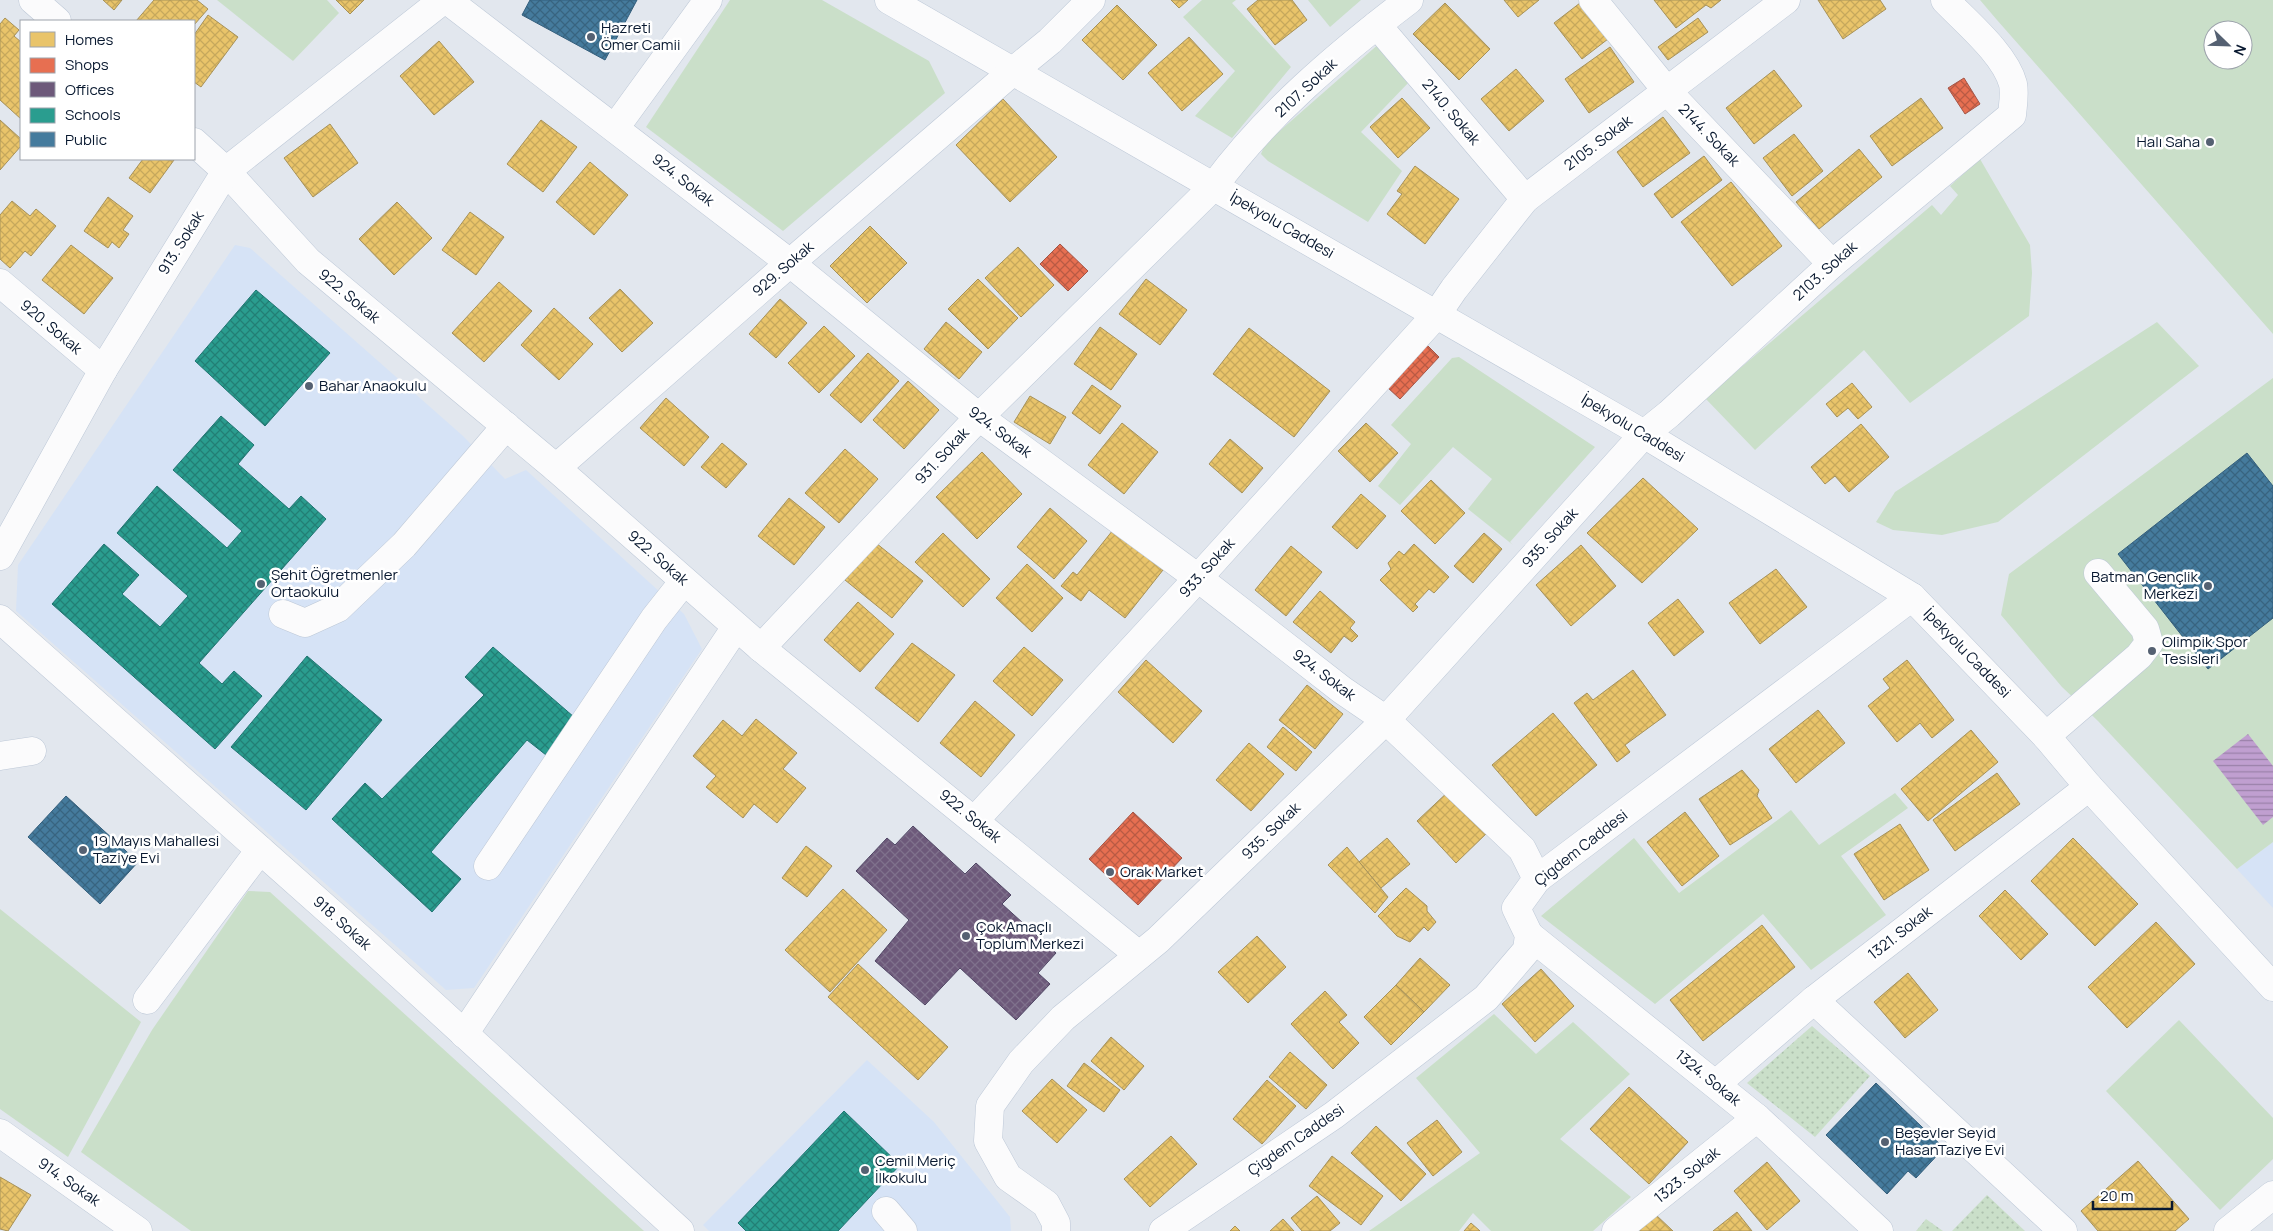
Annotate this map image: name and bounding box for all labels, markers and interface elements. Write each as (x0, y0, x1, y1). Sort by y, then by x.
place label: Hazreti Ömer Camii (601, 17, 681, 55)
legend (20, 20, 195, 160)
north arrow (2203, 20, 2253, 70)
text: Homes (65, 29, 114, 50)
marker: Hazreti Ömer Camii (585, 31, 597, 43)
text: N (2230, 42, 2251, 59)
street label: 2107. Sokak (1270, 53, 1342, 122)
text: Shops (65, 54, 109, 75)
street label: 2140. Sokak (1417, 74, 1486, 150)
text: Offices (65, 79, 114, 100)
street label: 2144. Sokak (1674, 99, 1745, 171)
text: Schools (65, 104, 121, 125)
street label: 2105. Sokak (1559, 110, 1637, 175)
text: Public (65, 129, 107, 150)
place label: Halı Saha (2137, 131, 2200, 152)
marker: Halı Saha (2204, 136, 2216, 148)
street label: 924. Sokak (648, 148, 719, 211)
street label: İpekyolu Caddesi (1226, 186, 1338, 263)
street label: 913. Sokak (153, 206, 209, 279)
street label: 929. Sokak (747, 236, 818, 301)
street label: 2103. Sokak (1788, 236, 1862, 305)
street label: 922. Sokak (314, 264, 385, 328)
street label: 920. Sokak (16, 294, 87, 359)
place label: Bahar Anaokulu (319, 375, 427, 396)
marker: Bahar Anaokulu (303, 380, 315, 392)
street label: İpekyolu Caddesi (1577, 388, 1689, 467)
street label: 924. Sokak (964, 401, 1037, 463)
street label: 931. Sokak (910, 422, 974, 489)
street label: 935. Sokak (1517, 503, 1583, 572)
street label: 922. Sokak (623, 525, 694, 590)
street label: 933. Sokak (1174, 533, 1240, 602)
place label: Şehit Öğretmenler Ortaokulu (271, 564, 399, 602)
place label: Batman Gençlik Merkezi (2091, 566, 2199, 604)
marker: Şehit Öğretmenler Ortaokulu (255, 578, 267, 590)
marker: Batman Gençlik Merkezi (2202, 580, 2214, 592)
street label: İpekyolu Caddesi (1919, 603, 2016, 702)
place label: Olimpik Spor Tesisleri (2162, 631, 2248, 669)
street label: 924. Sokak (1288, 644, 1361, 706)
marker: Olimpik Spor Tesisleri (2146, 645, 2158, 657)
street label: 922. Sokak (935, 784, 1006, 848)
street label: 935. Sokak (1237, 797, 1305, 864)
street label: Çigdem Caddesi (1530, 804, 1632, 891)
place label: 19 Mayıs Mahallesi Taziye Evi (93, 830, 219, 868)
marker: 19 Mayıs Mahallesi Taziye Evi (77, 844, 89, 856)
place label: Orak Market (1120, 861, 1203, 882)
marker: Orak Market (1104, 866, 1116, 878)
street label: 918. Sokak (309, 891, 377, 955)
street label: 1321. Sokak (1863, 901, 1937, 964)
place label: Çok Amaçlı Toplum Merkezi (976, 916, 1084, 954)
marker: Çok Amaçlı Toplum Merkezi (960, 930, 972, 942)
street label: 1324. Sokak (1671, 1045, 1746, 1111)
street label: Çigdem Caddesi (1243, 1099, 1348, 1181)
place label: Beşevler Seyid HasanTaziye Evi (1895, 1122, 2005, 1160)
marker: Beşevler Seyid HasanTaziye Evi (1879, 1136, 1891, 1148)
street label: 1323. Sokak (1649, 1141, 1724, 1208)
place label: Cemil Meriç İlkokulu (875, 1150, 956, 1188)
street label: 914. Sokak (34, 1152, 105, 1211)
marker: Cemil Meriç İlkokulu (859, 1164, 871, 1176)
scale bar (2093, 1178, 2172, 1210)
text: 20 m (2100, 1185, 2133, 1206)

